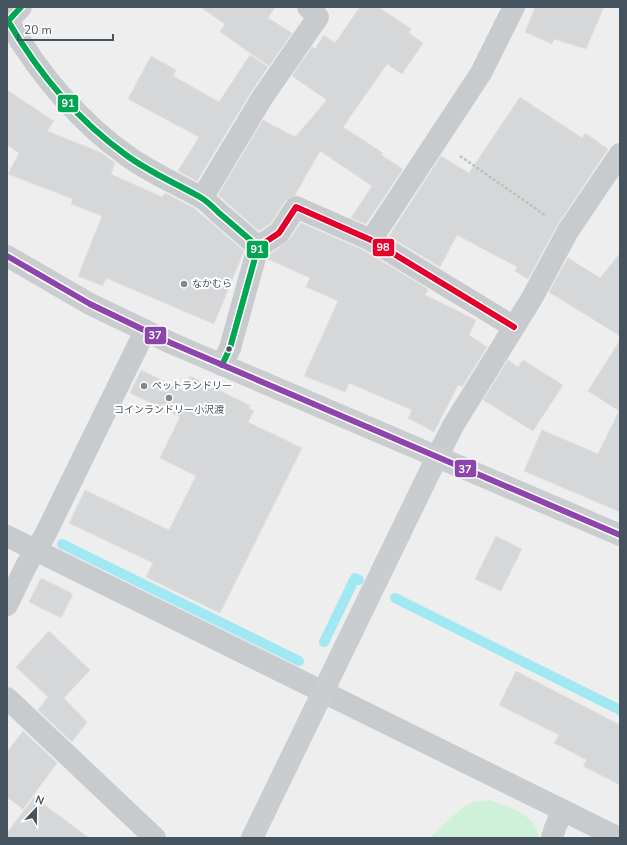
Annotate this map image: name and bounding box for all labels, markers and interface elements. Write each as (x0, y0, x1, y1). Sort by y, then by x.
scale bar (18, 16, 113, 42)
text: 20 m (24, 22, 52, 38)
line badge: 91 (57, 94, 79, 113)
text: 91 (61, 96, 75, 111)
line badge: 98 (372, 238, 395, 257)
line badge: 91 (246, 240, 269, 259)
text: 98 (376, 240, 390, 255)
text: 91 (250, 242, 264, 257)
place label: なかむら (192, 277, 232, 291)
marker: なかむら (179, 279, 189, 289)
line badge: 37 (144, 326, 167, 345)
text: 37 (148, 328, 162, 343)
unlabelled marker (224, 344, 234, 354)
place label: ペットランドリー (152, 379, 232, 393)
marker: ペットランドリー (139, 381, 149, 391)
marker: コインランドリー小沢渡 (164, 393, 174, 403)
place label: コインランドリー小沢渡 (114, 403, 224, 417)
line badge: 37 (454, 459, 477, 478)
text: 37 (458, 462, 472, 477)
north arrow (16, 789, 56, 829)
text: N (33, 792, 46, 809)

